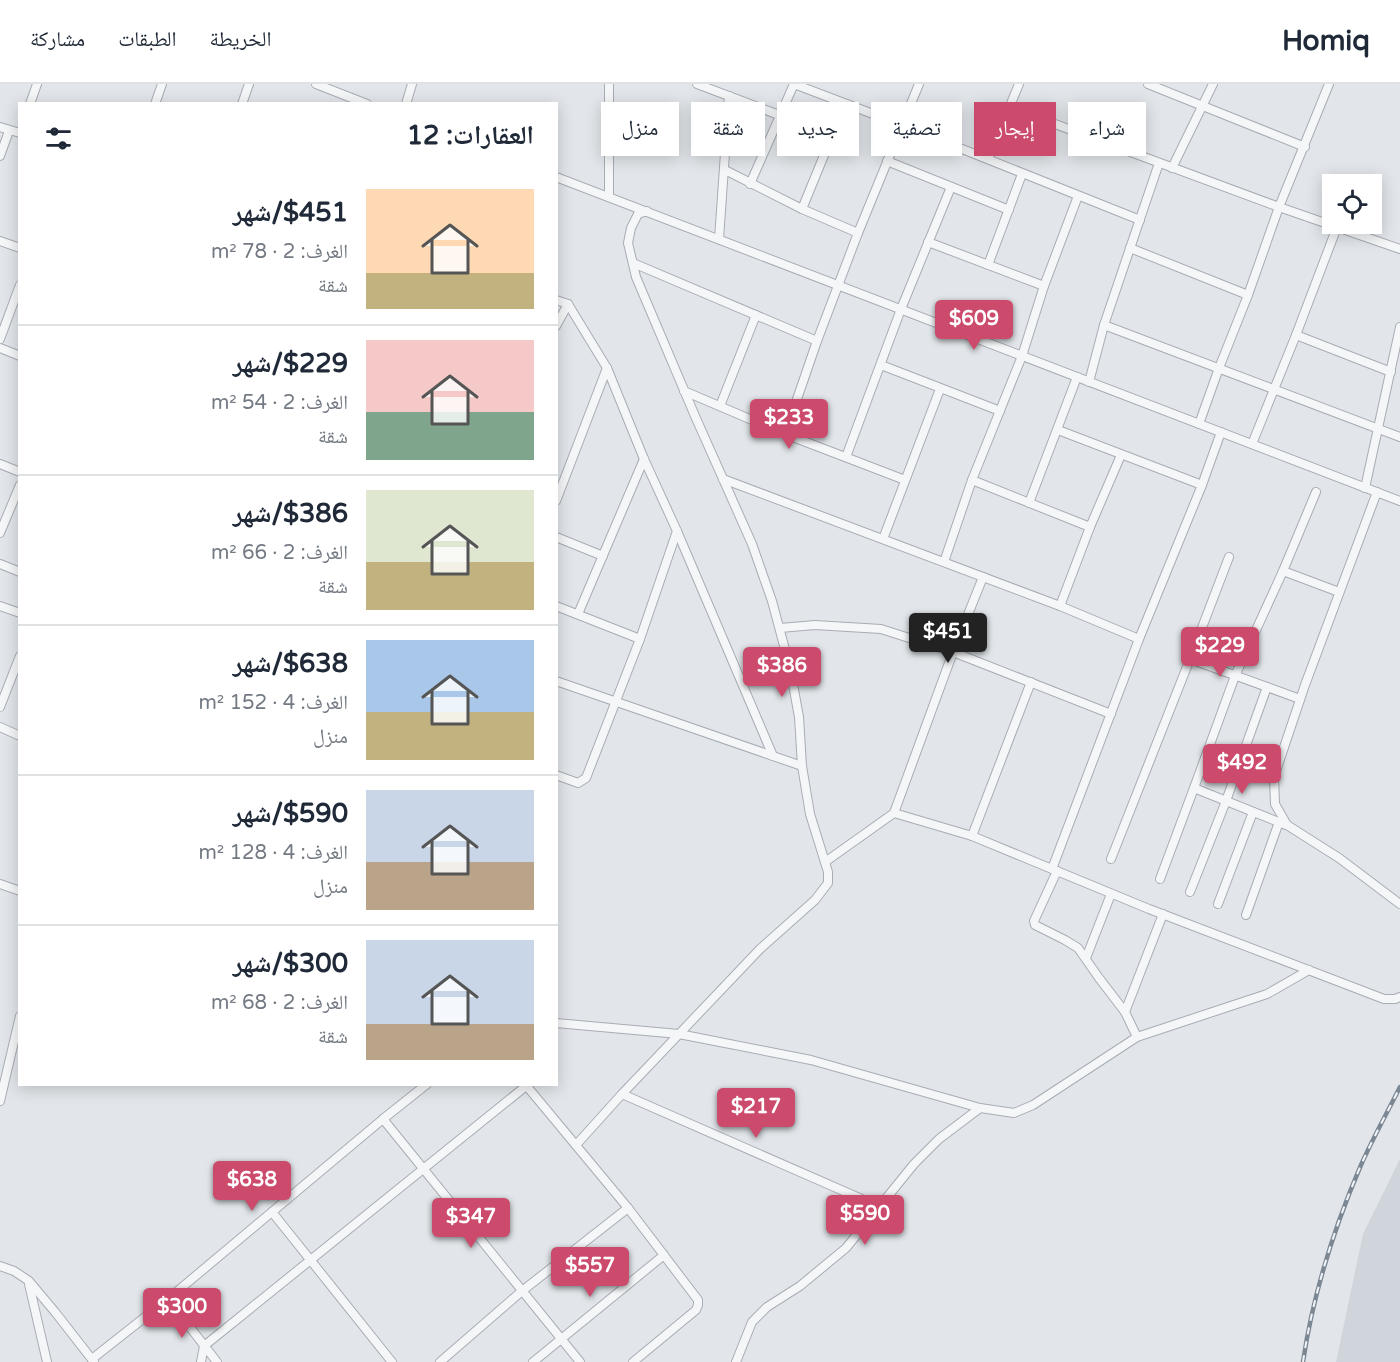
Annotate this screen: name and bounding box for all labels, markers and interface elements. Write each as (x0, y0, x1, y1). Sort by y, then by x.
text: Homiq (1282, 24, 1370, 58)
text: مشاركة (30, 27, 85, 52)
text: الطبقات (118, 27, 177, 52)
text: الخريطة (210, 27, 271, 52)
chip: منزل (601, 102, 679, 156)
chip: شقة (691, 102, 765, 156)
chip: جديد (777, 102, 859, 156)
chip: تصفية (871, 102, 962, 156)
chip: إيجار (974, 102, 1056, 156)
chip: شراء (1068, 102, 1146, 156)
text: العقارات: 12 (407, 120, 534, 151)
icon: filters (42, 122, 75, 155)
map controls (1322, 174, 1382, 234)
button: locate (1322, 174, 1382, 234)
text: $451/شهر (233, 197, 348, 228)
icon: home (414, 213, 486, 285)
text: الغرف: 2 · 78 m² (211, 240, 348, 264)
text: شقة (318, 274, 348, 298)
pin: $609 (938, 300, 1010, 351)
text: $609 (949, 307, 999, 331)
text: $229/شهر (233, 348, 348, 379)
icon: home (414, 364, 486, 436)
text: الغرف: 2 · 54 m² (211, 391, 348, 415)
pin: $233 (753, 399, 825, 450)
text: $233 (764, 406, 814, 430)
text: شقة (318, 425, 348, 449)
text: $386/شهر (233, 498, 348, 529)
icon: home (414, 514, 486, 586)
text: الغرف: 2 · 66 m² (211, 541, 348, 565)
text: شقة (318, 575, 348, 599)
pin: $451 (912, 613, 984, 664)
text: $451 (923, 620, 973, 644)
pin: $229 (1184, 627, 1256, 678)
text: $229 (1195, 634, 1245, 658)
pin: $386 (746, 647, 818, 698)
text: $638/شهر (233, 648, 348, 679)
text: $386 (757, 654, 807, 678)
icon: home (414, 664, 486, 736)
text: الغرف: 4 · 152 m² (198, 691, 348, 715)
text: منزل (313, 725, 348, 749)
pin: $492 (1206, 744, 1278, 795)
text: $492 (1217, 751, 1267, 775)
text: $590/شهر (233, 798, 348, 829)
icon: home (414, 814, 486, 886)
text: الغرف: 4 · 128 m² (198, 841, 348, 865)
text: منزل (313, 875, 348, 899)
text: $300/شهر (233, 948, 348, 979)
icon: home (414, 964, 486, 1036)
text: الغرف: 2 · 68 m² (211, 991, 348, 1015)
text: شقة (318, 1025, 348, 1049)
pin: $217 (720, 1088, 792, 1139)
text: $217 (731, 1095, 781, 1119)
pin: $638 (216, 1161, 288, 1212)
text: $638 (227, 1168, 277, 1192)
pin: $590 (829, 1195, 901, 1246)
pin: $347 (435, 1198, 507, 1249)
text: $590 (840, 1202, 890, 1226)
text: $347 (446, 1205, 496, 1229)
pin: $557 (554, 1247, 626, 1298)
text: $557 (565, 1254, 615, 1278)
pin: $300 (146, 1288, 218, 1339)
text: $300 (157, 1295, 207, 1319)

